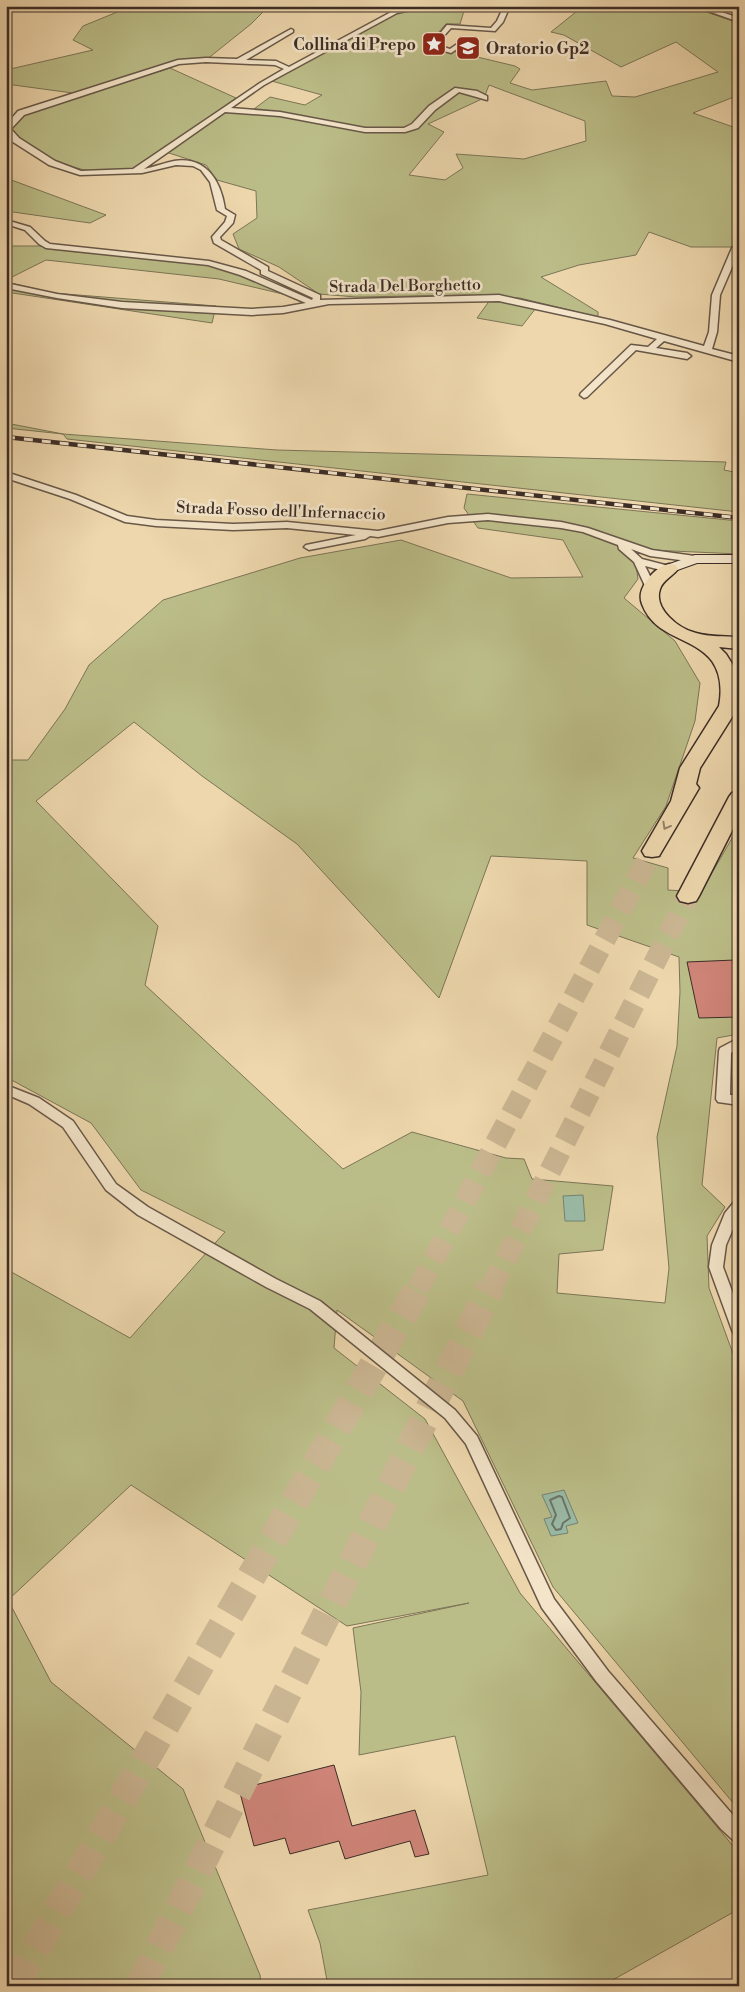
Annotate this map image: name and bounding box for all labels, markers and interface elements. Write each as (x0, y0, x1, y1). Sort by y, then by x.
place icon: Collina di Prepo (421, 31, 447, 57)
place label: Collina di Prepo (293, 35, 416, 55)
school or university icon: Oratorio Gp2 (455, 35, 481, 61)
place label: Oratorio Gp2 (486, 39, 589, 59)
street label: Strada Del Borghetto (329, 275, 481, 297)
street label: Strada Fosso dell'Infernaccio (176, 497, 386, 525)
one-way arrow (663, 820, 673, 829)

